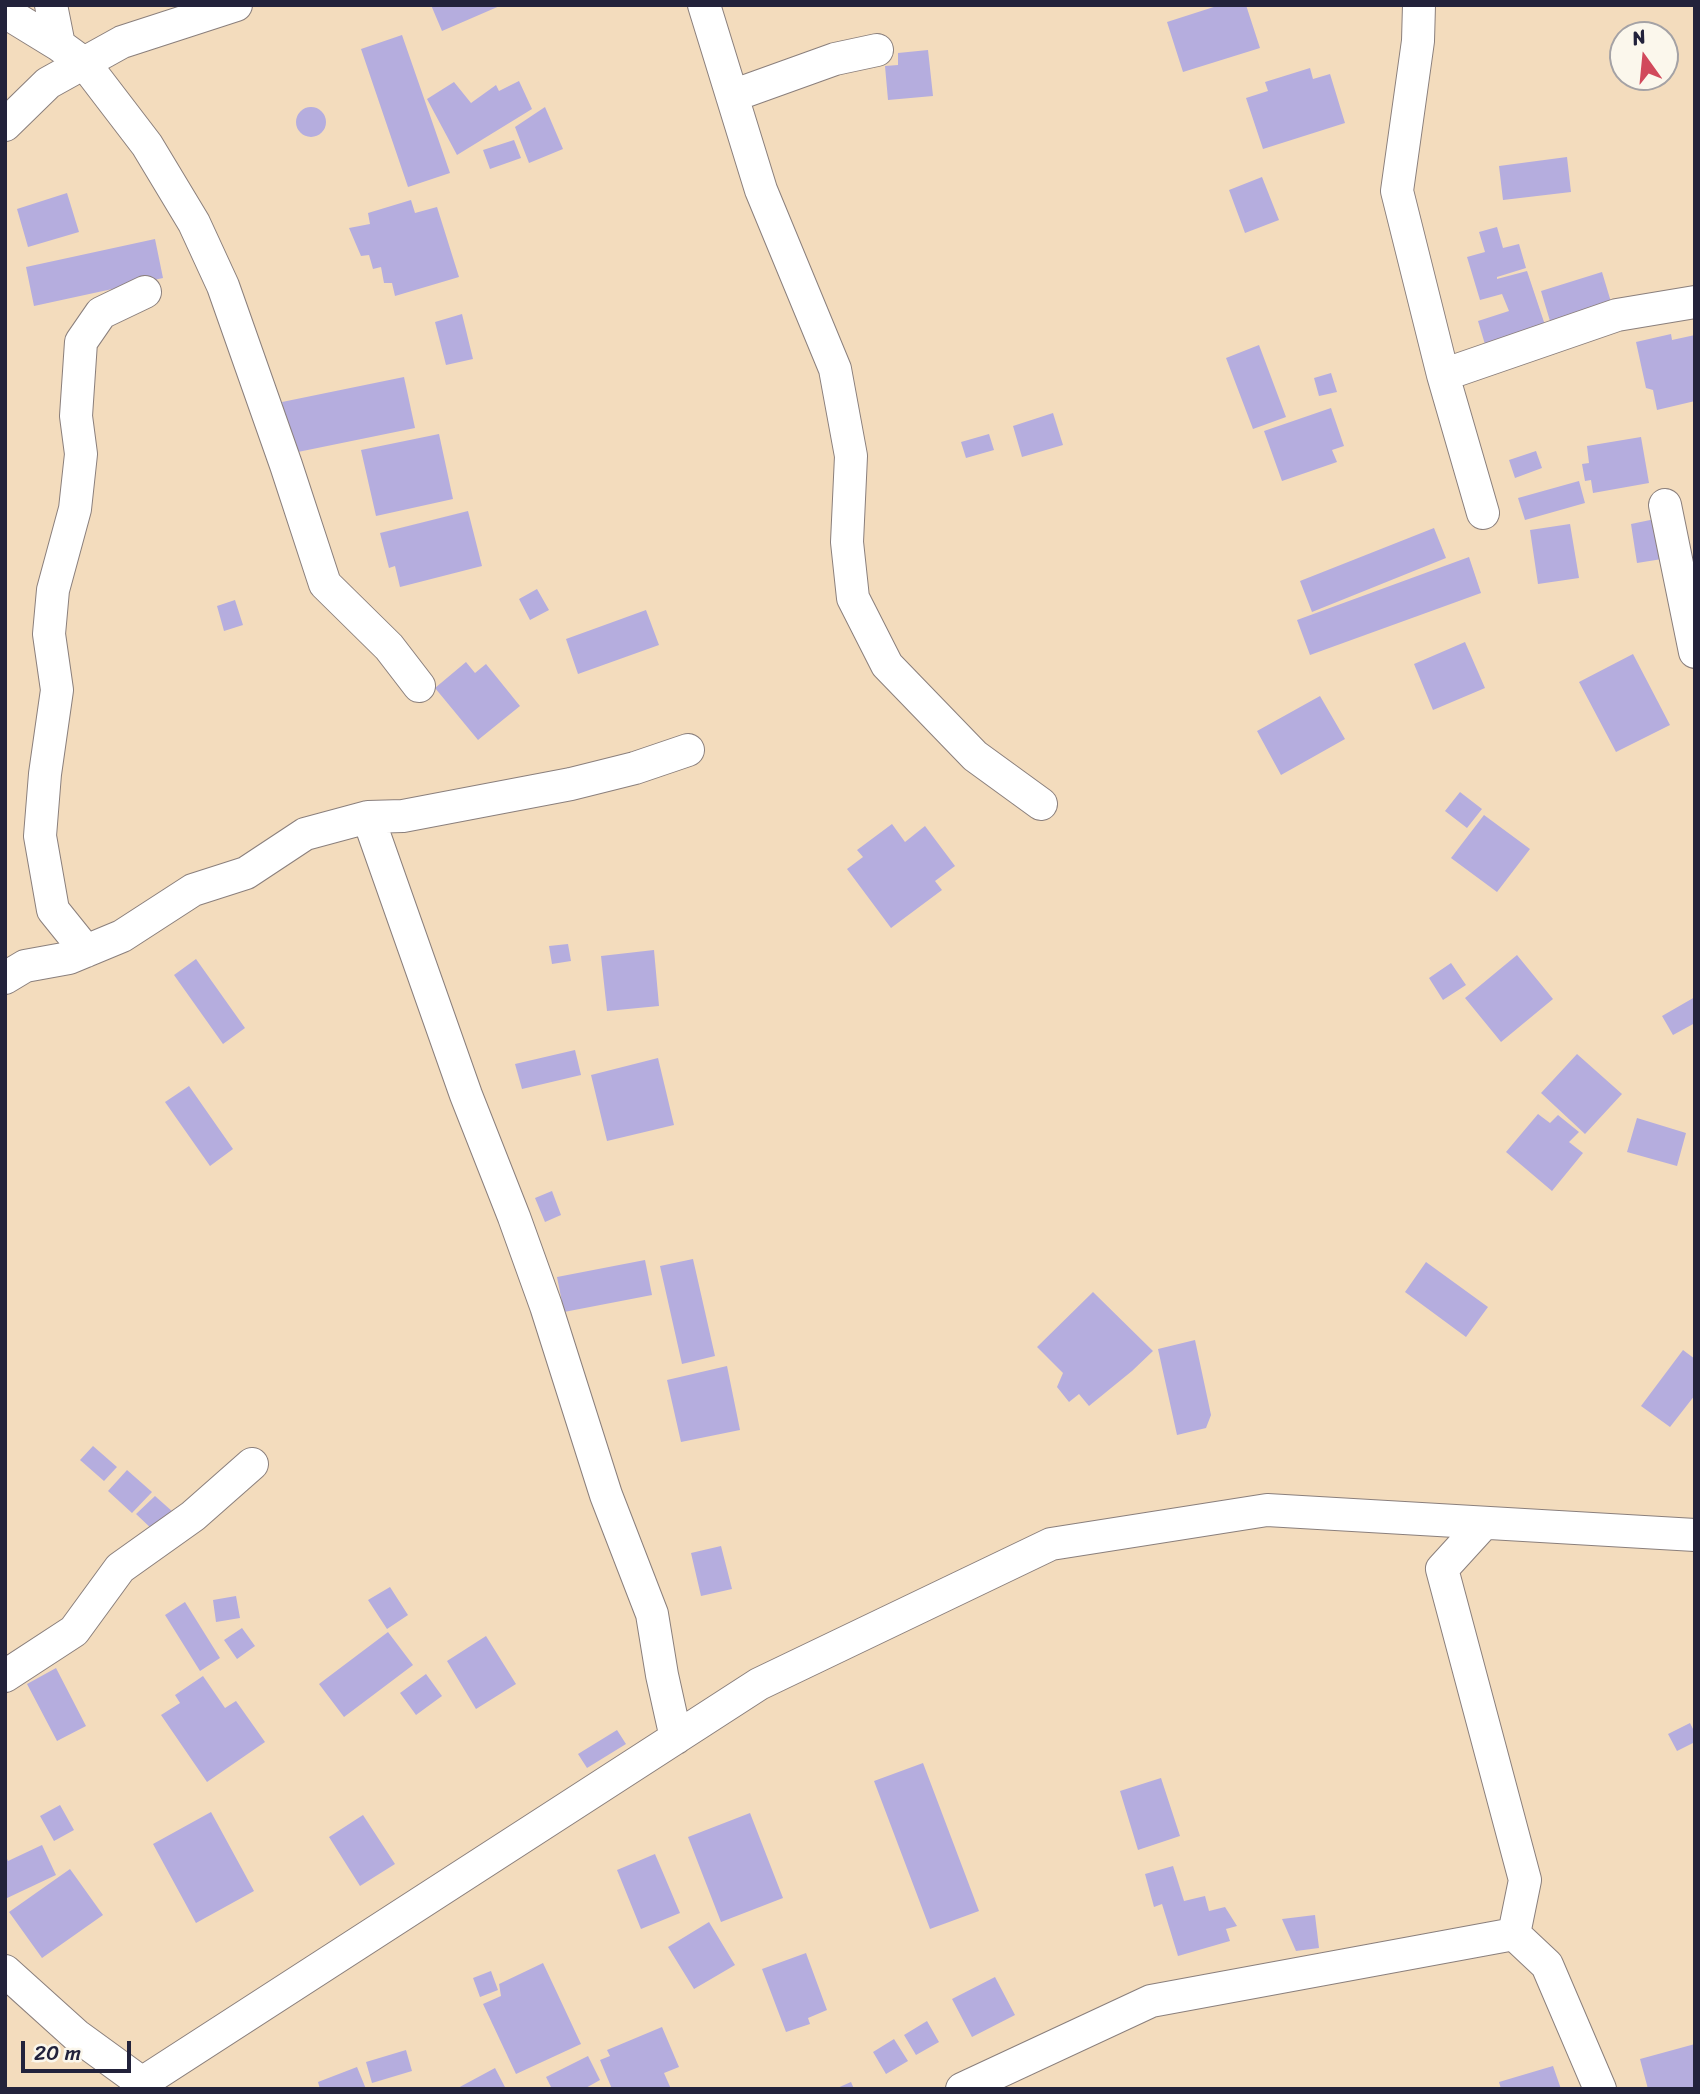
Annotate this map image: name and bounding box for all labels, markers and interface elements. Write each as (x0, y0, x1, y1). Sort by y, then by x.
text: N (1628, 20, 1650, 55)
north arrow (1609, 21, 1679, 91)
scale bar (24, 2028, 135, 2072)
text: 20 m (34, 2034, 81, 2072)

